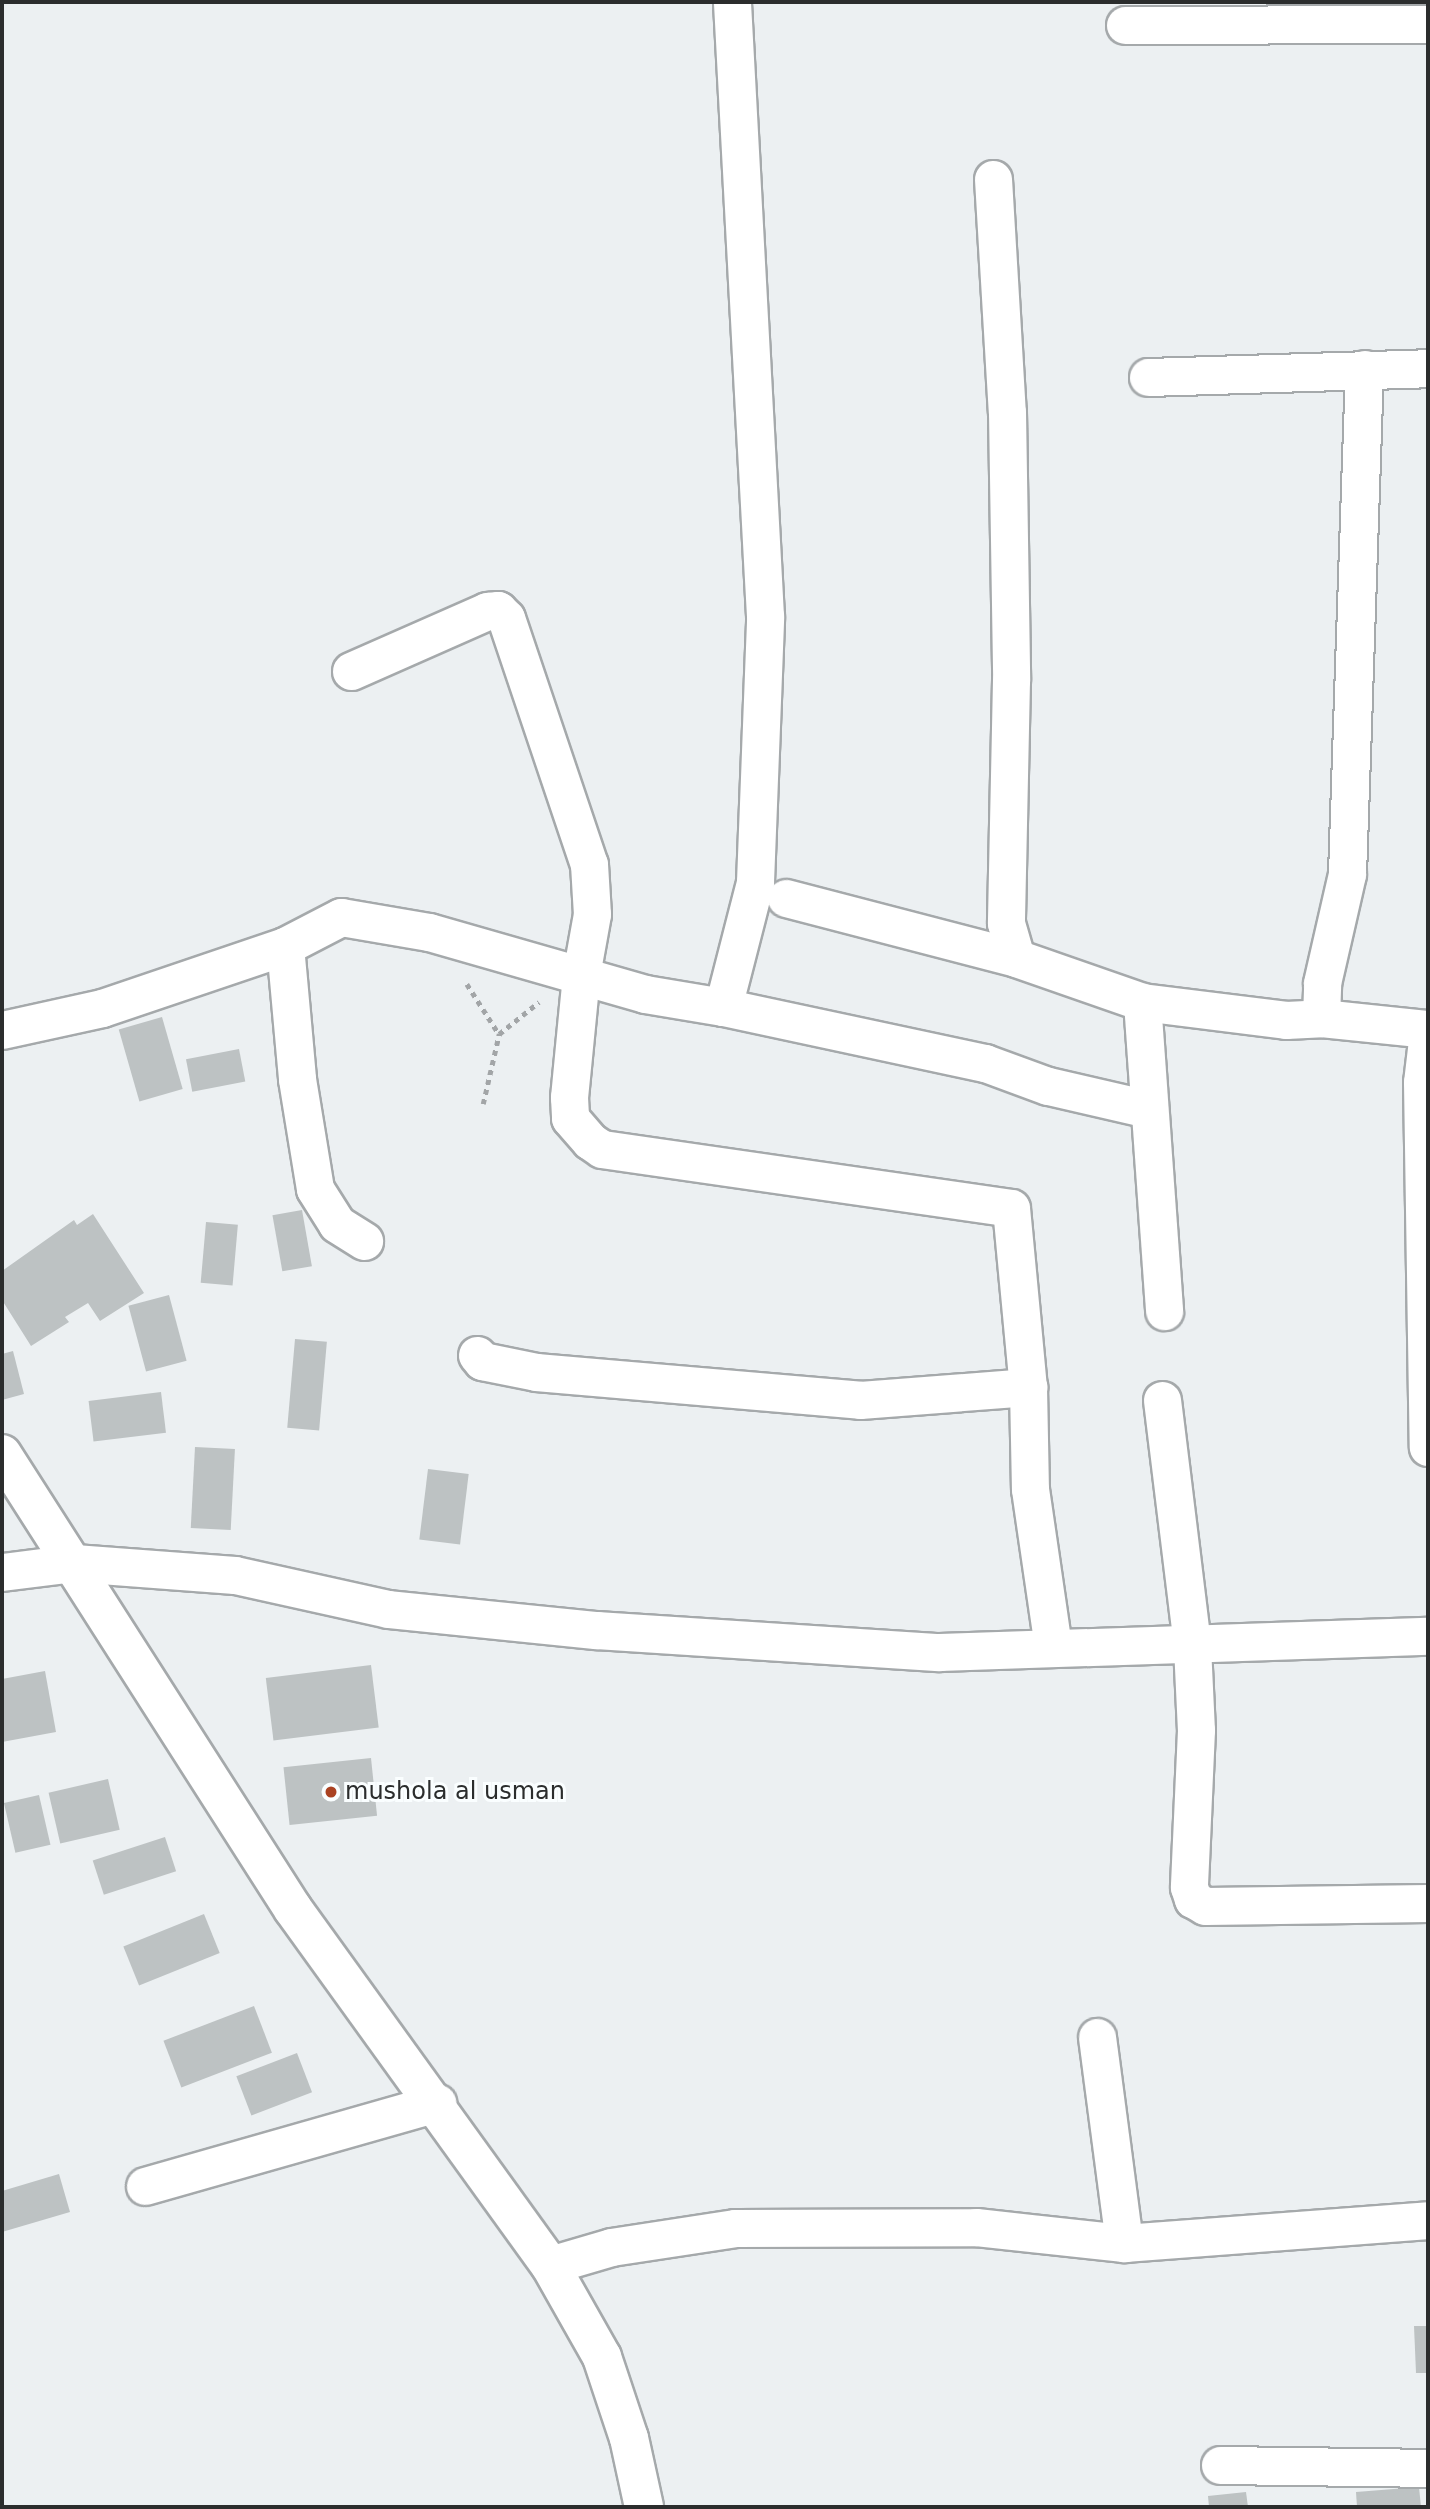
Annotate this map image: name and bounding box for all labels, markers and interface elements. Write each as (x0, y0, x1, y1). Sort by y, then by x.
place label: mushola al usman (345, 1778, 565, 1806)
marker: mushola al usman (323, 1784, 339, 1800)

